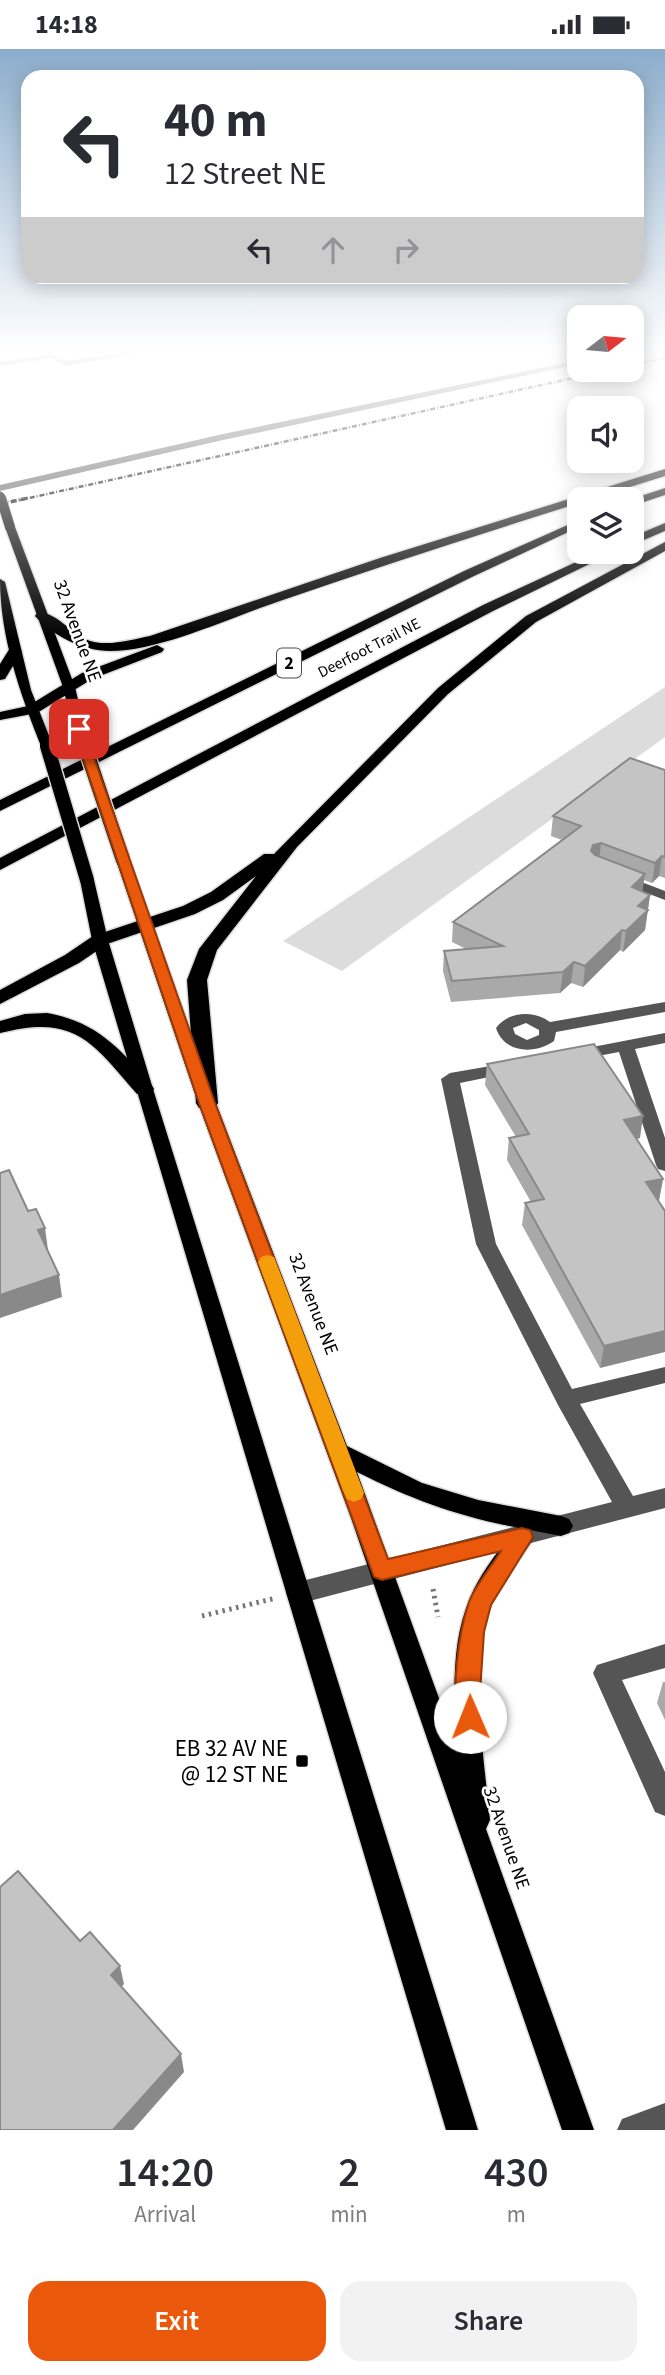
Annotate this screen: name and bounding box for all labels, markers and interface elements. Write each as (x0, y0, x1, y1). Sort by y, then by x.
text: 14:18 (35, 6, 98, 43)
text: 40 m (164, 86, 268, 156)
icon: left (49, 98, 140, 189)
text: 12 Street NE (164, 151, 326, 197)
icon: left (241, 231, 279, 269)
icon: ahead (314, 231, 352, 269)
icon: right (387, 231, 425, 269)
north arrow (567, 305, 644, 381)
map controls (567, 305, 644, 564)
button: sound (567, 396, 644, 473)
button: layers (567, 487, 644, 564)
street label: 32 Avenue NE (46, 576, 108, 686)
street label: Deerfoot Trail NE (314, 613, 424, 683)
road number: 2 (277, 649, 301, 677)
pin (49, 699, 109, 759)
icon: arrive (60, 710, 98, 748)
street label: 32 Avenue NE (281, 1249, 345, 1359)
position arrow (433, 1680, 507, 1754)
place label: EB 32 AV NE @ 12 ST NE (175, 1732, 288, 1791)
marker: EB 32 AV NE @ 12 ST NE (294, 1753, 310, 1769)
street label: 32 Avenue NE (476, 1783, 536, 1893)
text: 14:20 (116, 2143, 214, 2203)
text: 2 (338, 2143, 360, 2203)
text: 430 (484, 2143, 549, 2203)
text: Arrival (134, 2198, 196, 2231)
text: min (330, 2198, 368, 2231)
text: m (507, 2198, 526, 2231)
button: Exit (28, 2281, 326, 2361)
button: Share (340, 2281, 637, 2361)

